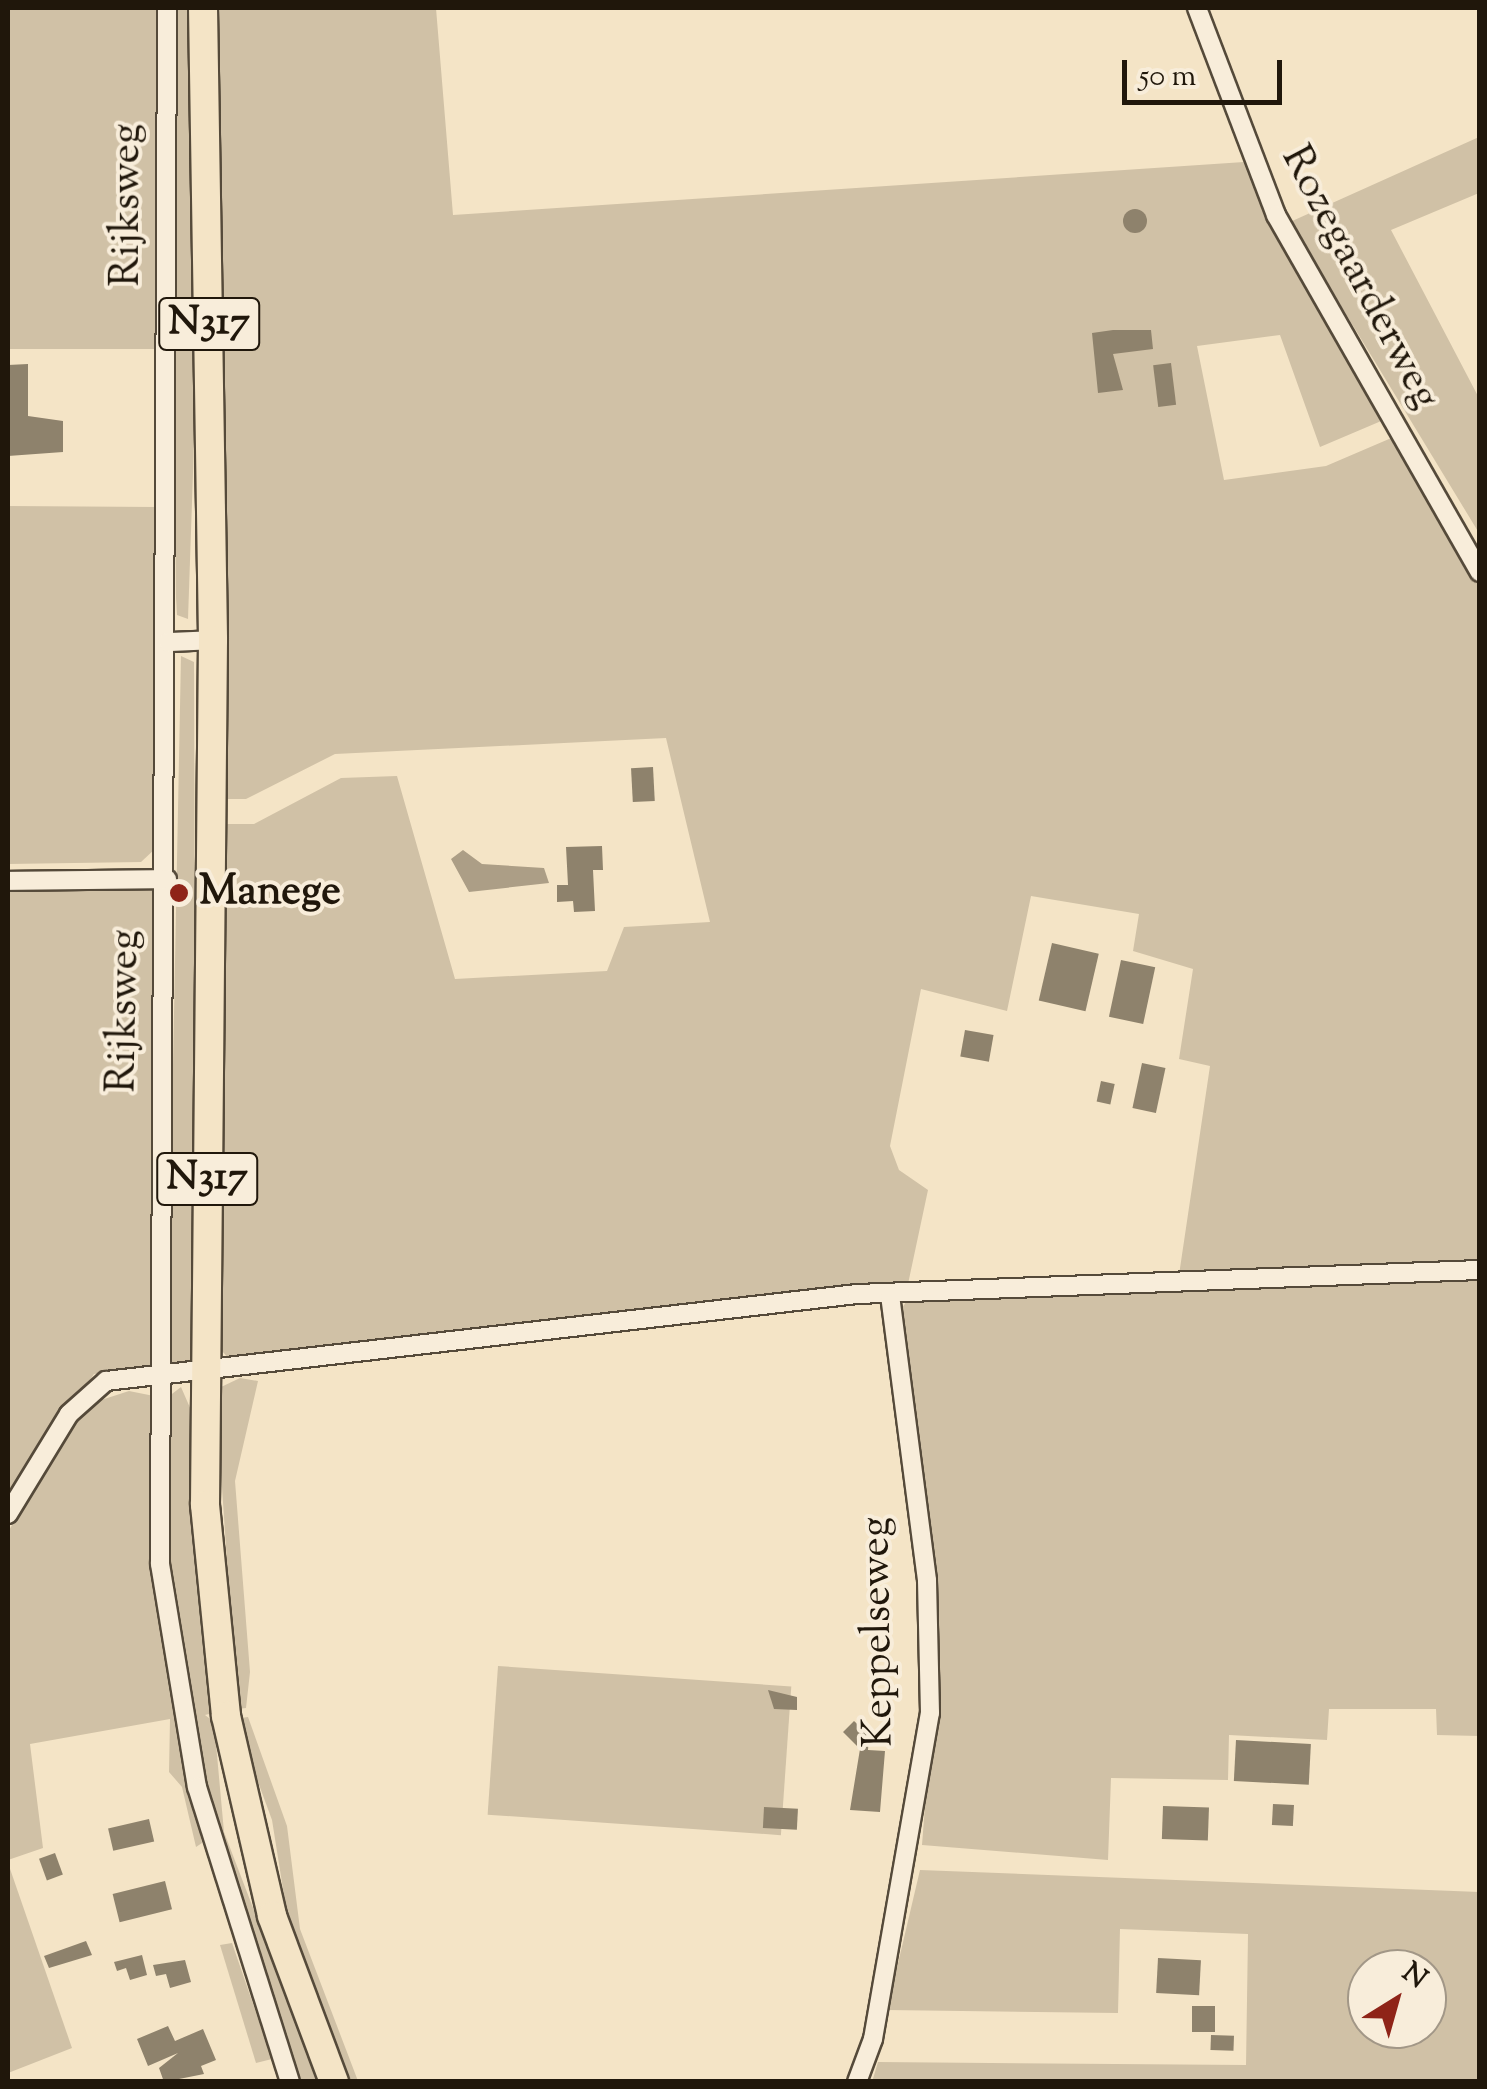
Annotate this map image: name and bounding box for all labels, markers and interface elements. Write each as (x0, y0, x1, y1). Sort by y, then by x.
scale bar (1127, 40, 1287, 102)
text: 50 m (1139, 56, 1196, 99)
street label: Rijksweg (103, 123, 153, 287)
street label: Rozegaarderweg (1269, 138, 1449, 418)
road number: N317 (156, 289, 262, 359)
place label: Manege (199, 868, 341, 918)
marker: Manege (168, 882, 190, 904)
street label: Rijksweg (98, 929, 152, 1093)
road number: N317 (154, 1144, 260, 1214)
street label: Keppelseweg (852, 1516, 906, 1748)
north arrow (1347, 1949, 1447, 2049)
text: N (1393, 1954, 1435, 1999)

